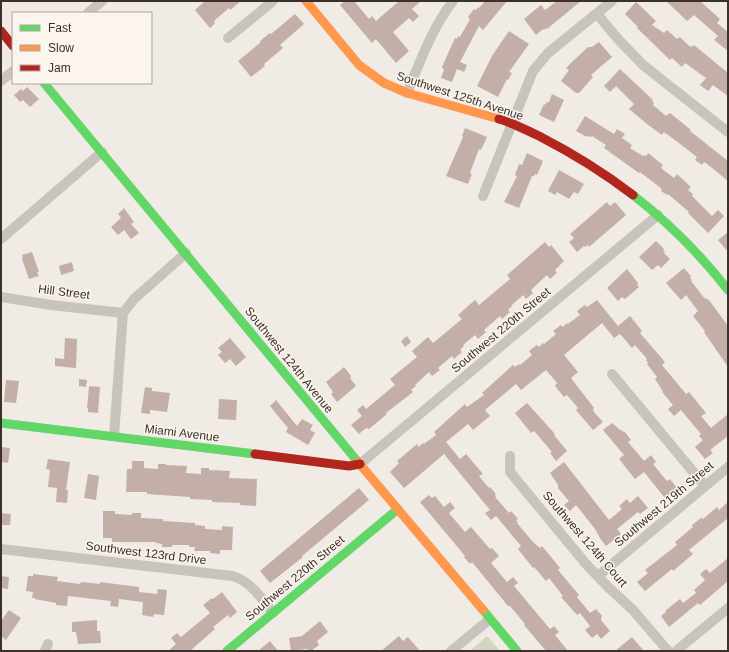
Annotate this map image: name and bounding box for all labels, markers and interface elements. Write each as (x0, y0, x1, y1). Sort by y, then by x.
legend (12, 12, 152, 84)
text: Fast (48, 21, 72, 35)
text: Slow (48, 41, 74, 55)
text: Jam (48, 61, 71, 75)
street label: Southwest 125th Avenue (395, 69, 525, 123)
street label: Hill Street (37, 282, 91, 302)
street label: Southwest 220th Street (449, 284, 554, 375)
street label: Southwest 124th Avenue (242, 304, 336, 416)
street label: Miami Avenue (144, 421, 220, 445)
street label: Southwest 219th Street (612, 458, 717, 549)
street label: Southwest 124th Court (540, 488, 631, 590)
street label: Southwest 220th Street (243, 532, 348, 623)
street label: Southwest 123rd Drive (85, 539, 207, 567)

